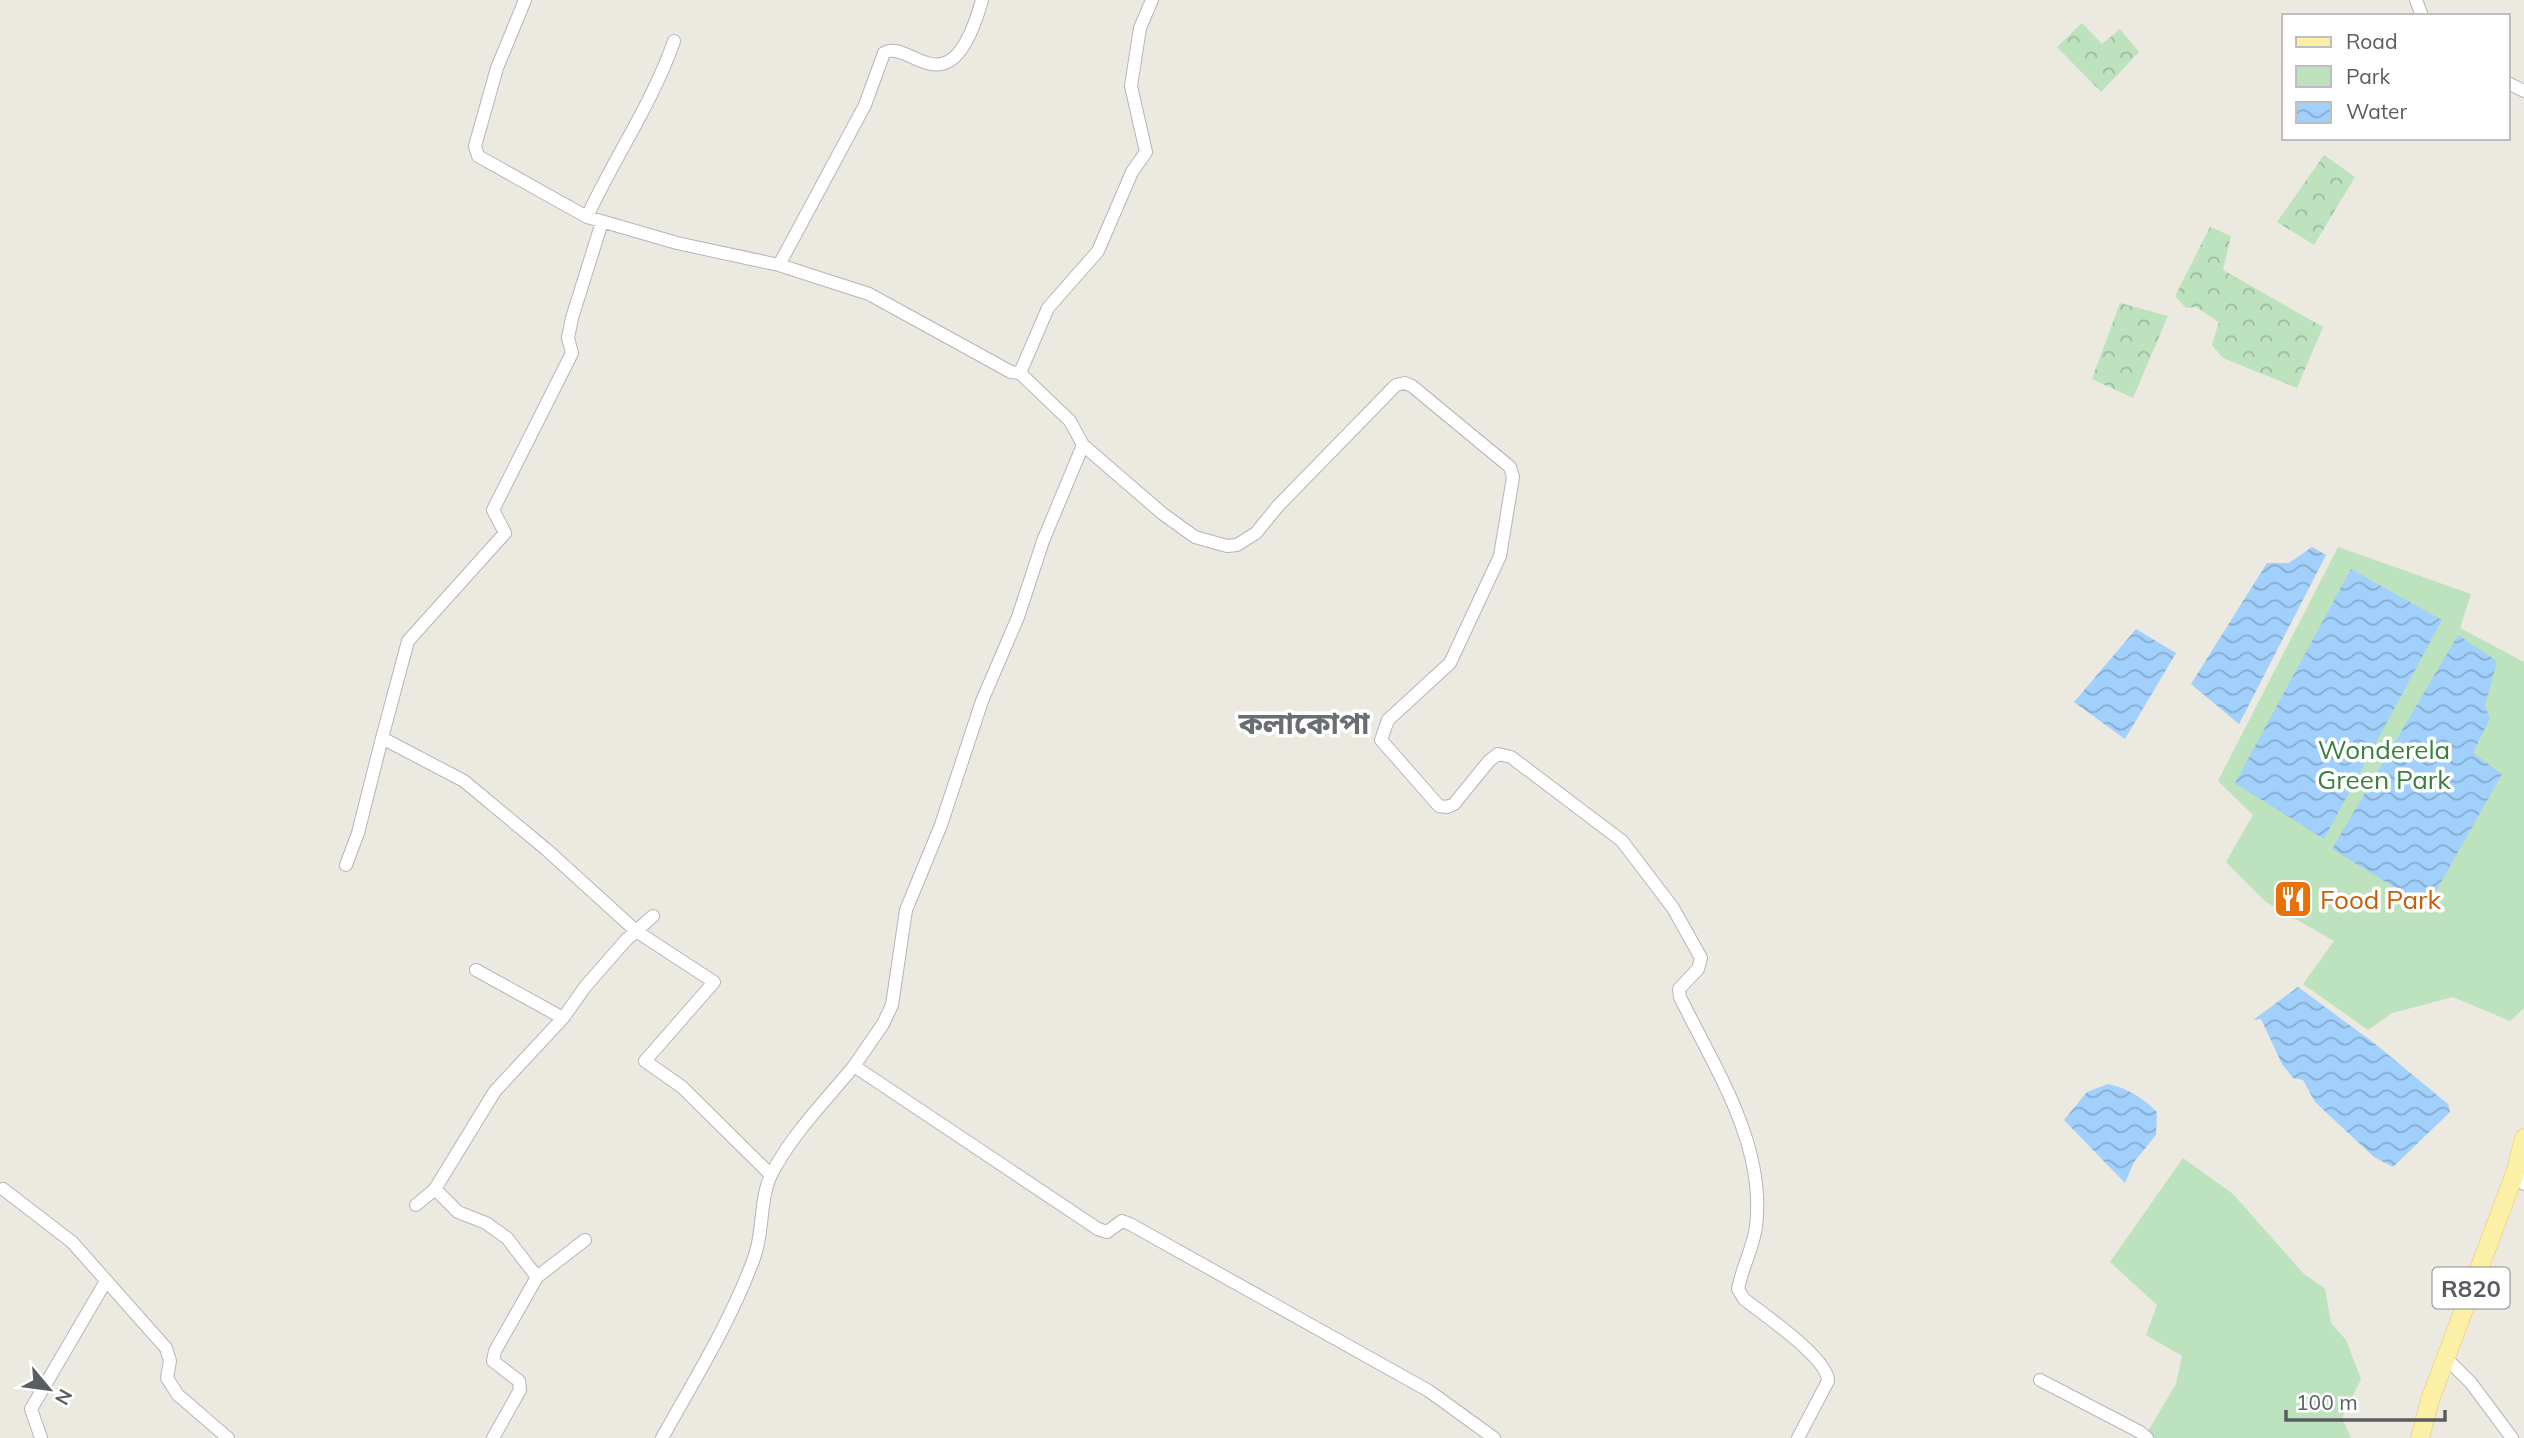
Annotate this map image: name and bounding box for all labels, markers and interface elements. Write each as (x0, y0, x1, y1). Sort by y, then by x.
legend (2282, 14, 2510, 140)
text: Road (2346, 28, 2397, 54)
text: Park (2346, 63, 2390, 89)
text: Water (2346, 98, 2407, 124)
district label: কলাকোপা (1237, 704, 1370, 742)
park label: Wonderela Green Park (2317, 733, 2451, 796)
restaurant icon: Food Park (2272, 878, 2314, 920)
place label: Food Park (2320, 883, 2442, 916)
road number: R820 (2432, 1268, 2510, 1308)
north arrow (14, 1354, 84, 1424)
scale bar (2286, 1378, 2445, 1422)
text: N (50, 1385, 78, 1409)
text: 100 m (2296, 1389, 2358, 1415)

